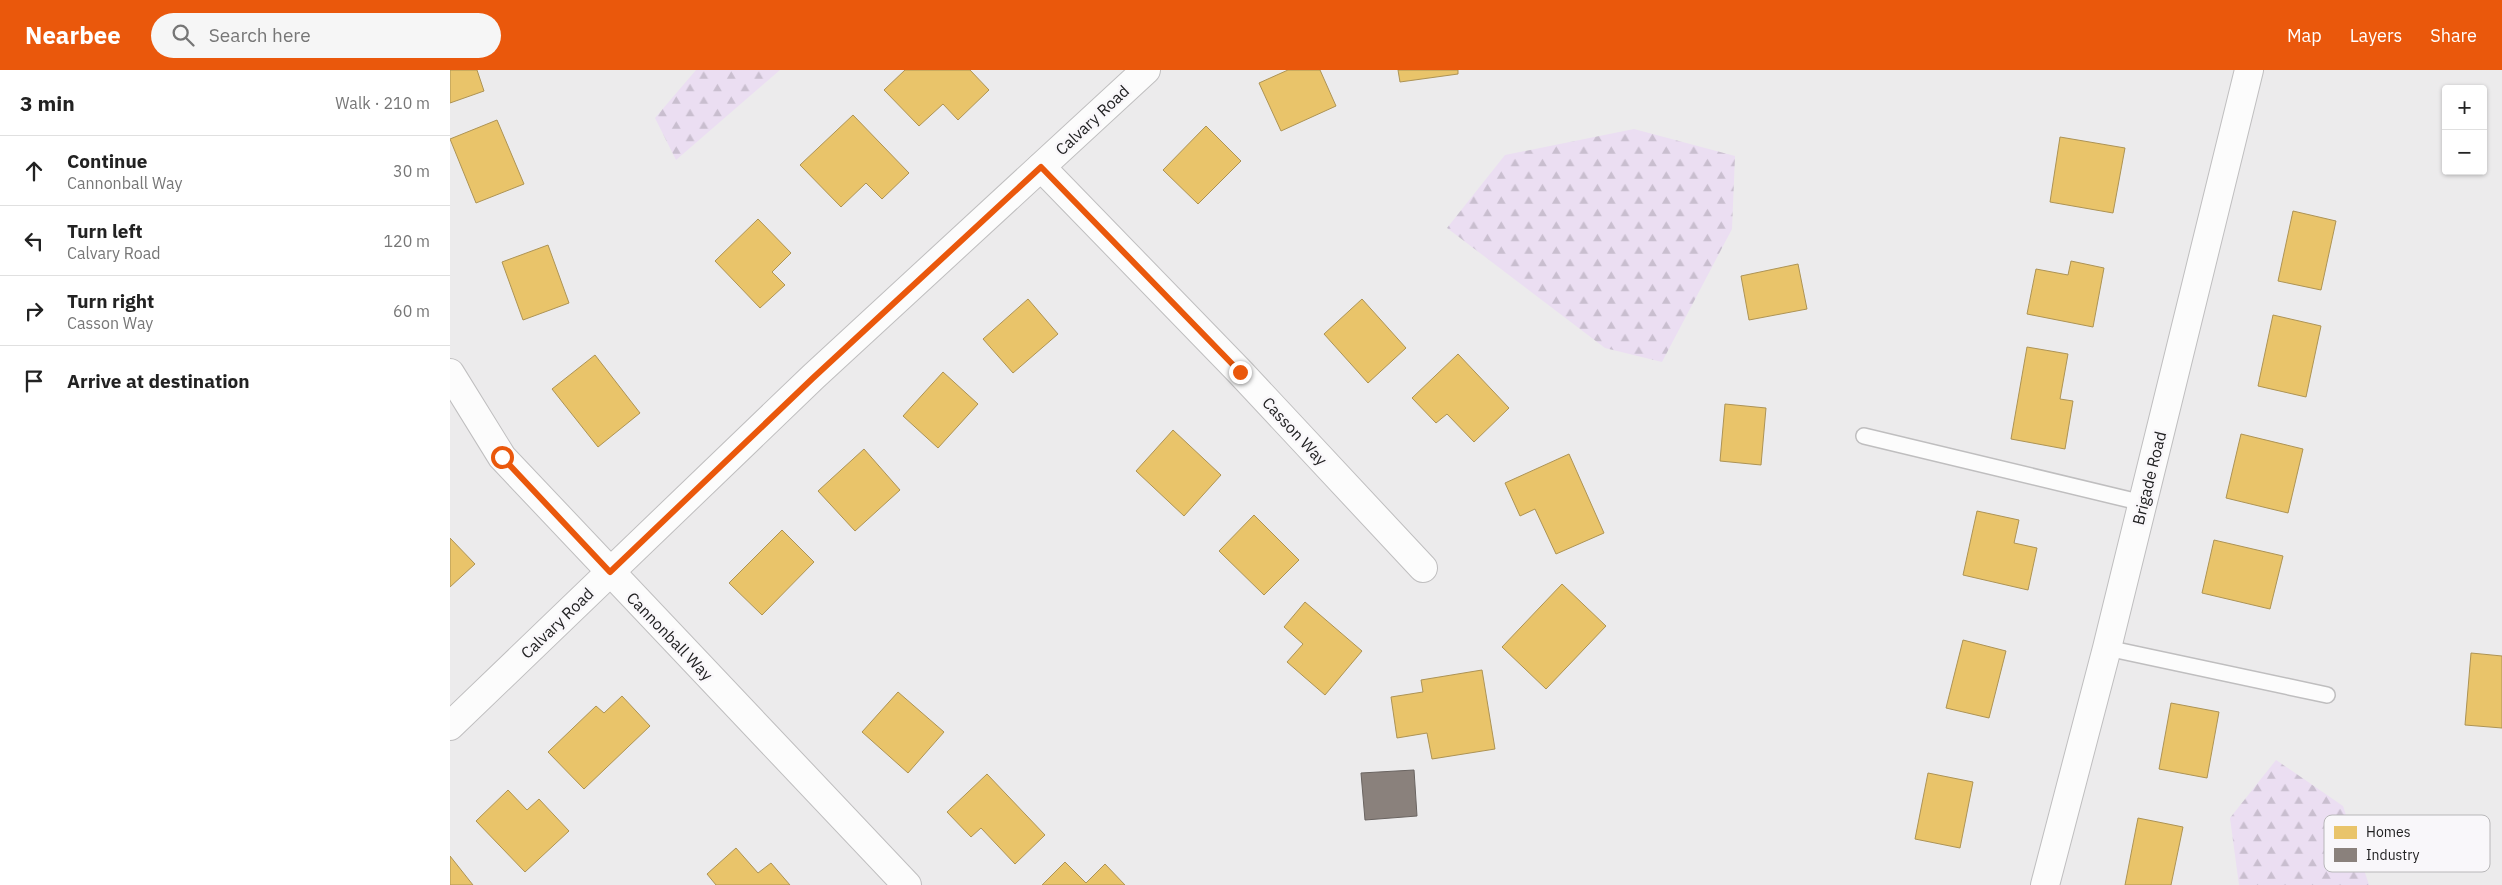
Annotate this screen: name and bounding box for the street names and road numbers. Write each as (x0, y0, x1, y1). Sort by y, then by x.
street label: Calvary Road (1051, 81, 1133, 159)
street label: Casson Way (1258, 393, 1332, 469)
street label: Brigade Road (2128, 429, 2170, 527)
street label: Calvary Road (516, 583, 598, 663)
street label: Cannonball Way (623, 588, 717, 684)

